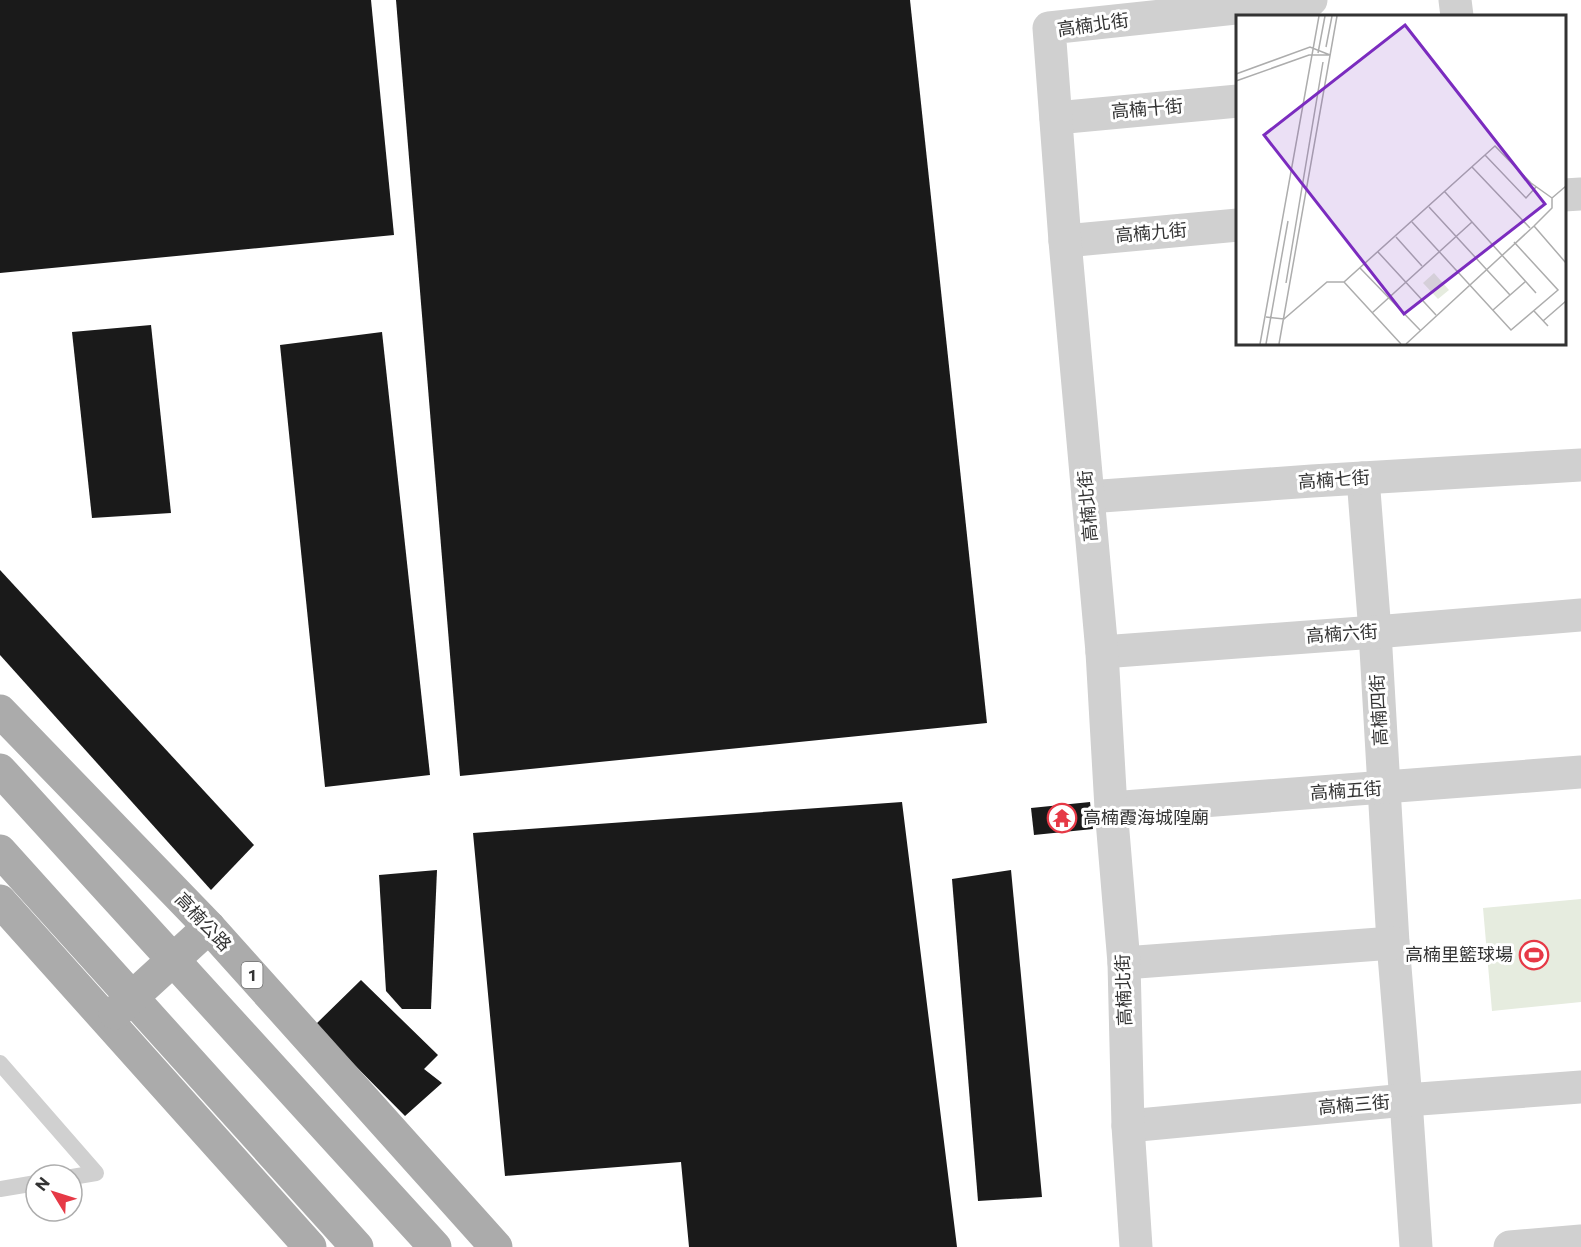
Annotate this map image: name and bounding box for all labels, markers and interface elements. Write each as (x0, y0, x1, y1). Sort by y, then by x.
street label: 高楠北街 (1056, 8, 1130, 40)
inset map (1236, 15, 1566, 345)
street label: 高楠十街 (1110, 94, 1184, 122)
street label: 高楠九街 (1114, 218, 1188, 246)
street label: 高楠七街 (1297, 466, 1371, 492)
street label: 高楠北街 (1073, 469, 1101, 543)
street label: 高楠六街 (1305, 620, 1379, 646)
street label: 高楠四街 (1365, 674, 1391, 747)
street label: 高楠五街 (1309, 777, 1383, 803)
temple icon: 高楠霞海城隍廟 (1046, 802, 1078, 834)
place label: 高楠霞海城隍廟 (1083, 806, 1209, 828)
street label: 高楠公路 (171, 887, 236, 955)
sports icon: 高楠里籃球場 (1518, 939, 1550, 971)
place label: 高楠里籃球場 (1405, 943, 1513, 965)
street label: 高楠北街 (1111, 954, 1135, 1026)
road number: 1 (242, 962, 262, 988)
street label: 高楠三街 (1317, 1090, 1391, 1118)
north arrow (24, 1163, 84, 1223)
text: N (31, 1173, 53, 1194)

